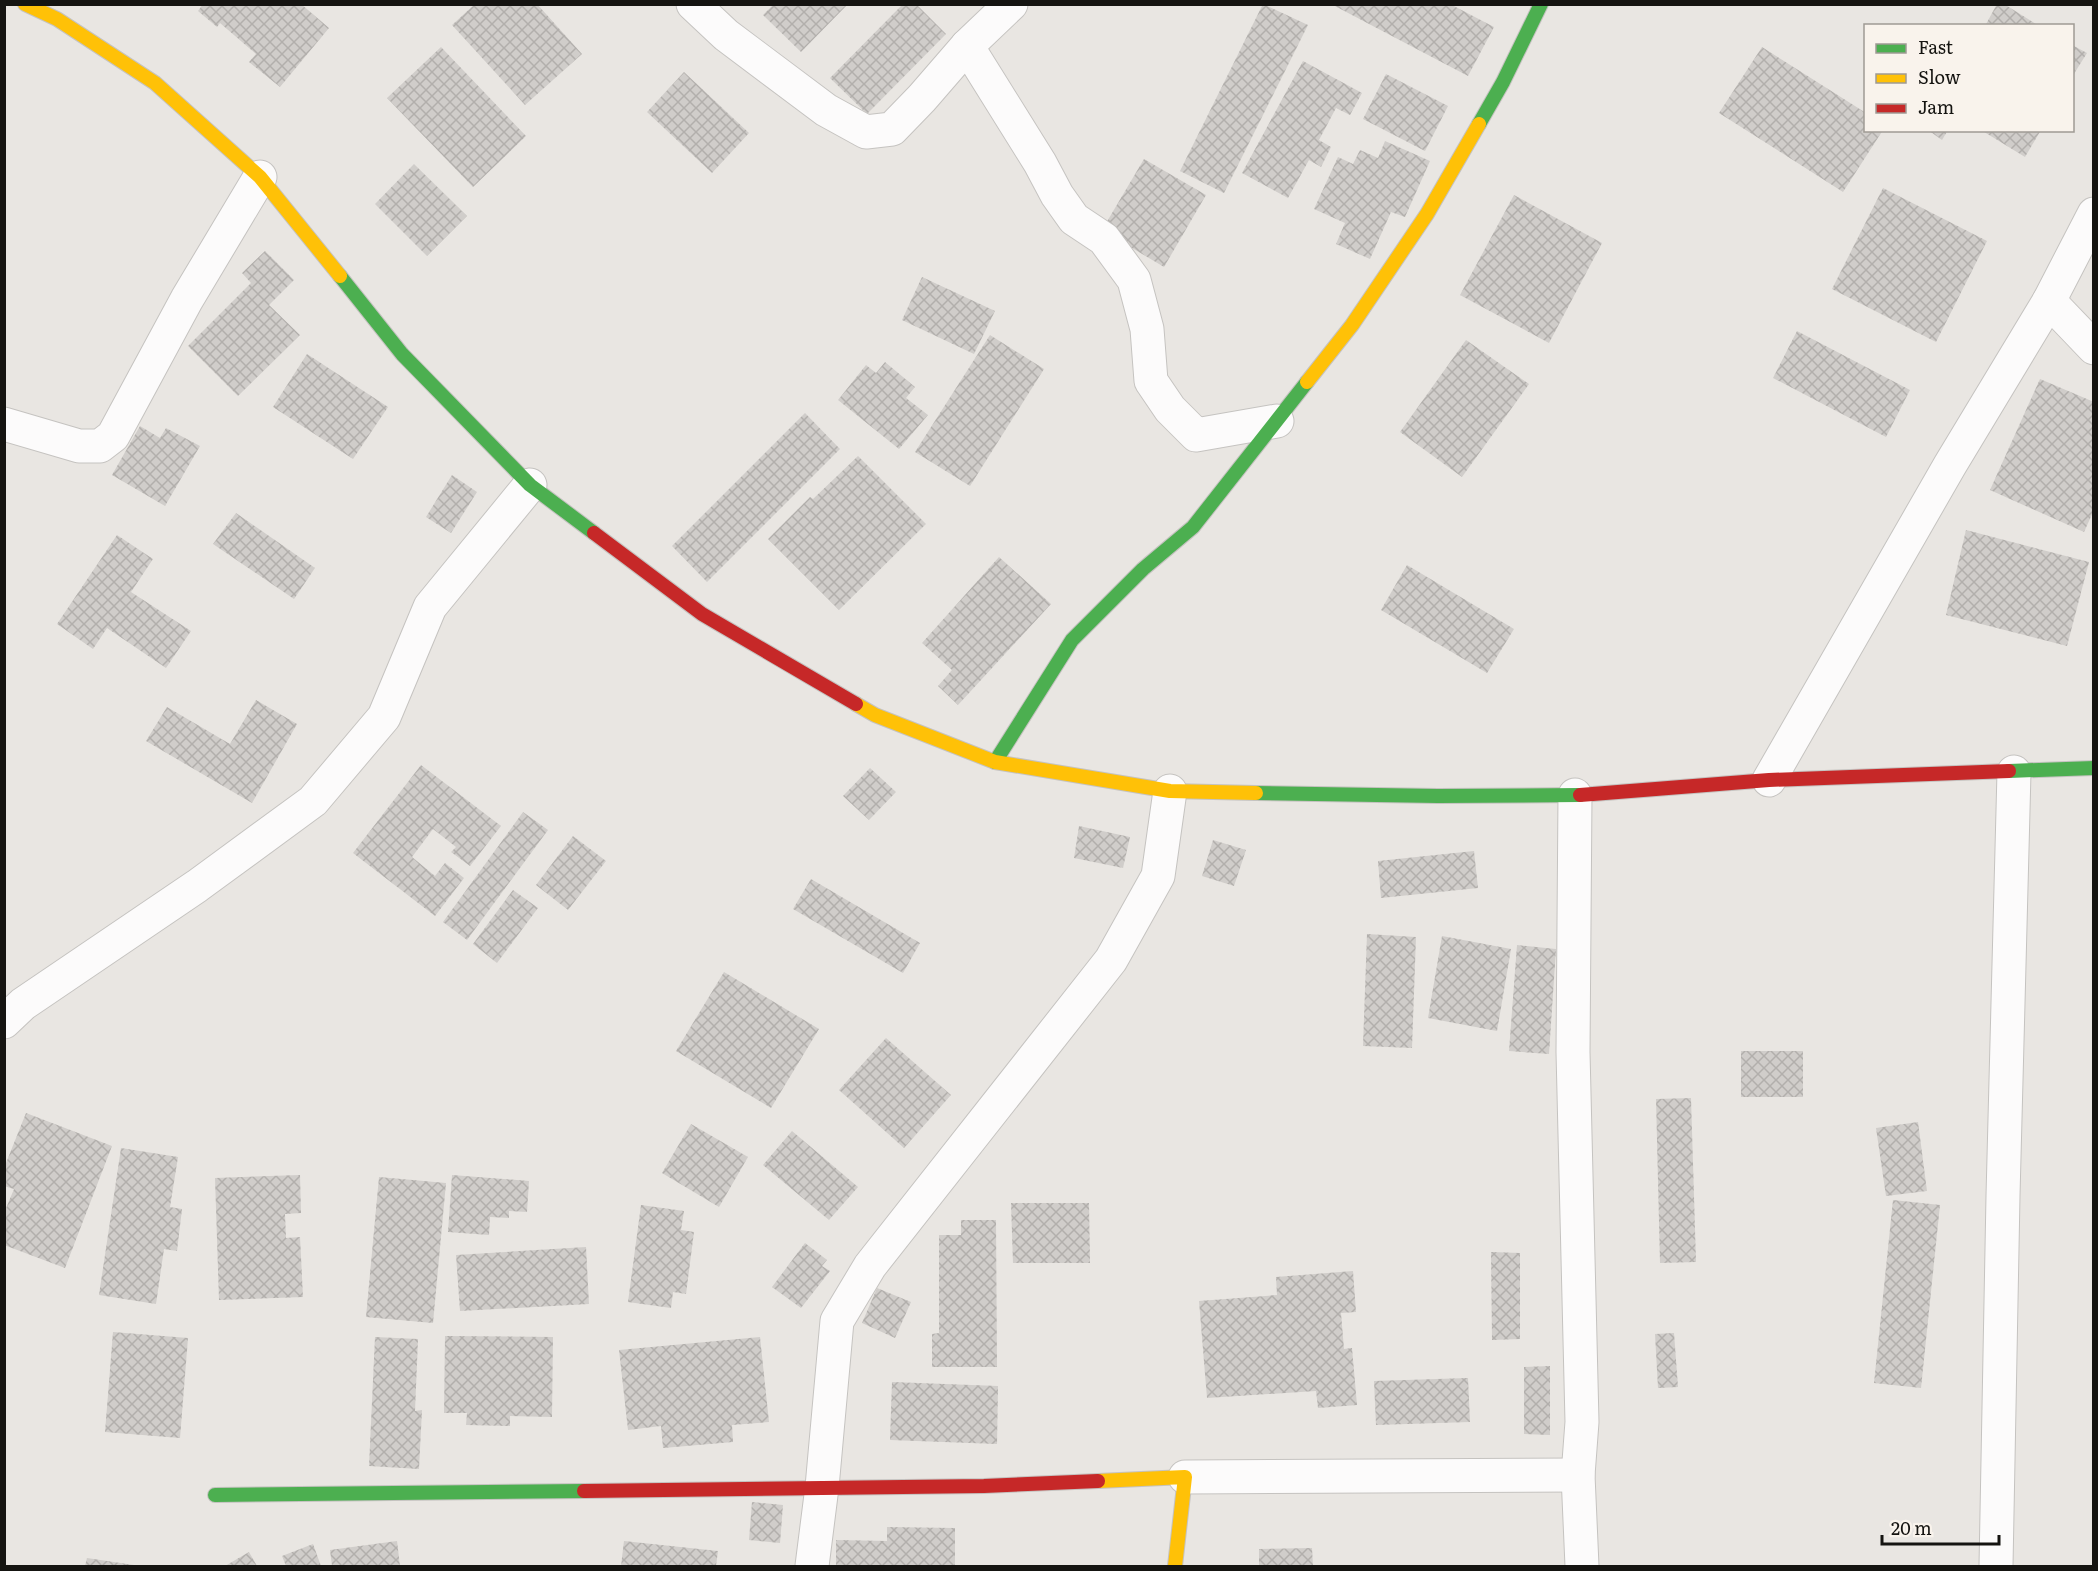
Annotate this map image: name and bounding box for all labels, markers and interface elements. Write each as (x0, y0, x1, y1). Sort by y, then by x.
legend (1864, 24, 2074, 132)
text: Fast (1918, 33, 1954, 60)
text: Slow (1918, 63, 1961, 90)
text: Jam (1918, 93, 1954, 120)
scale bar (1882, 1508, 1999, 1546)
text: 20 m (1891, 1514, 1932, 1541)

